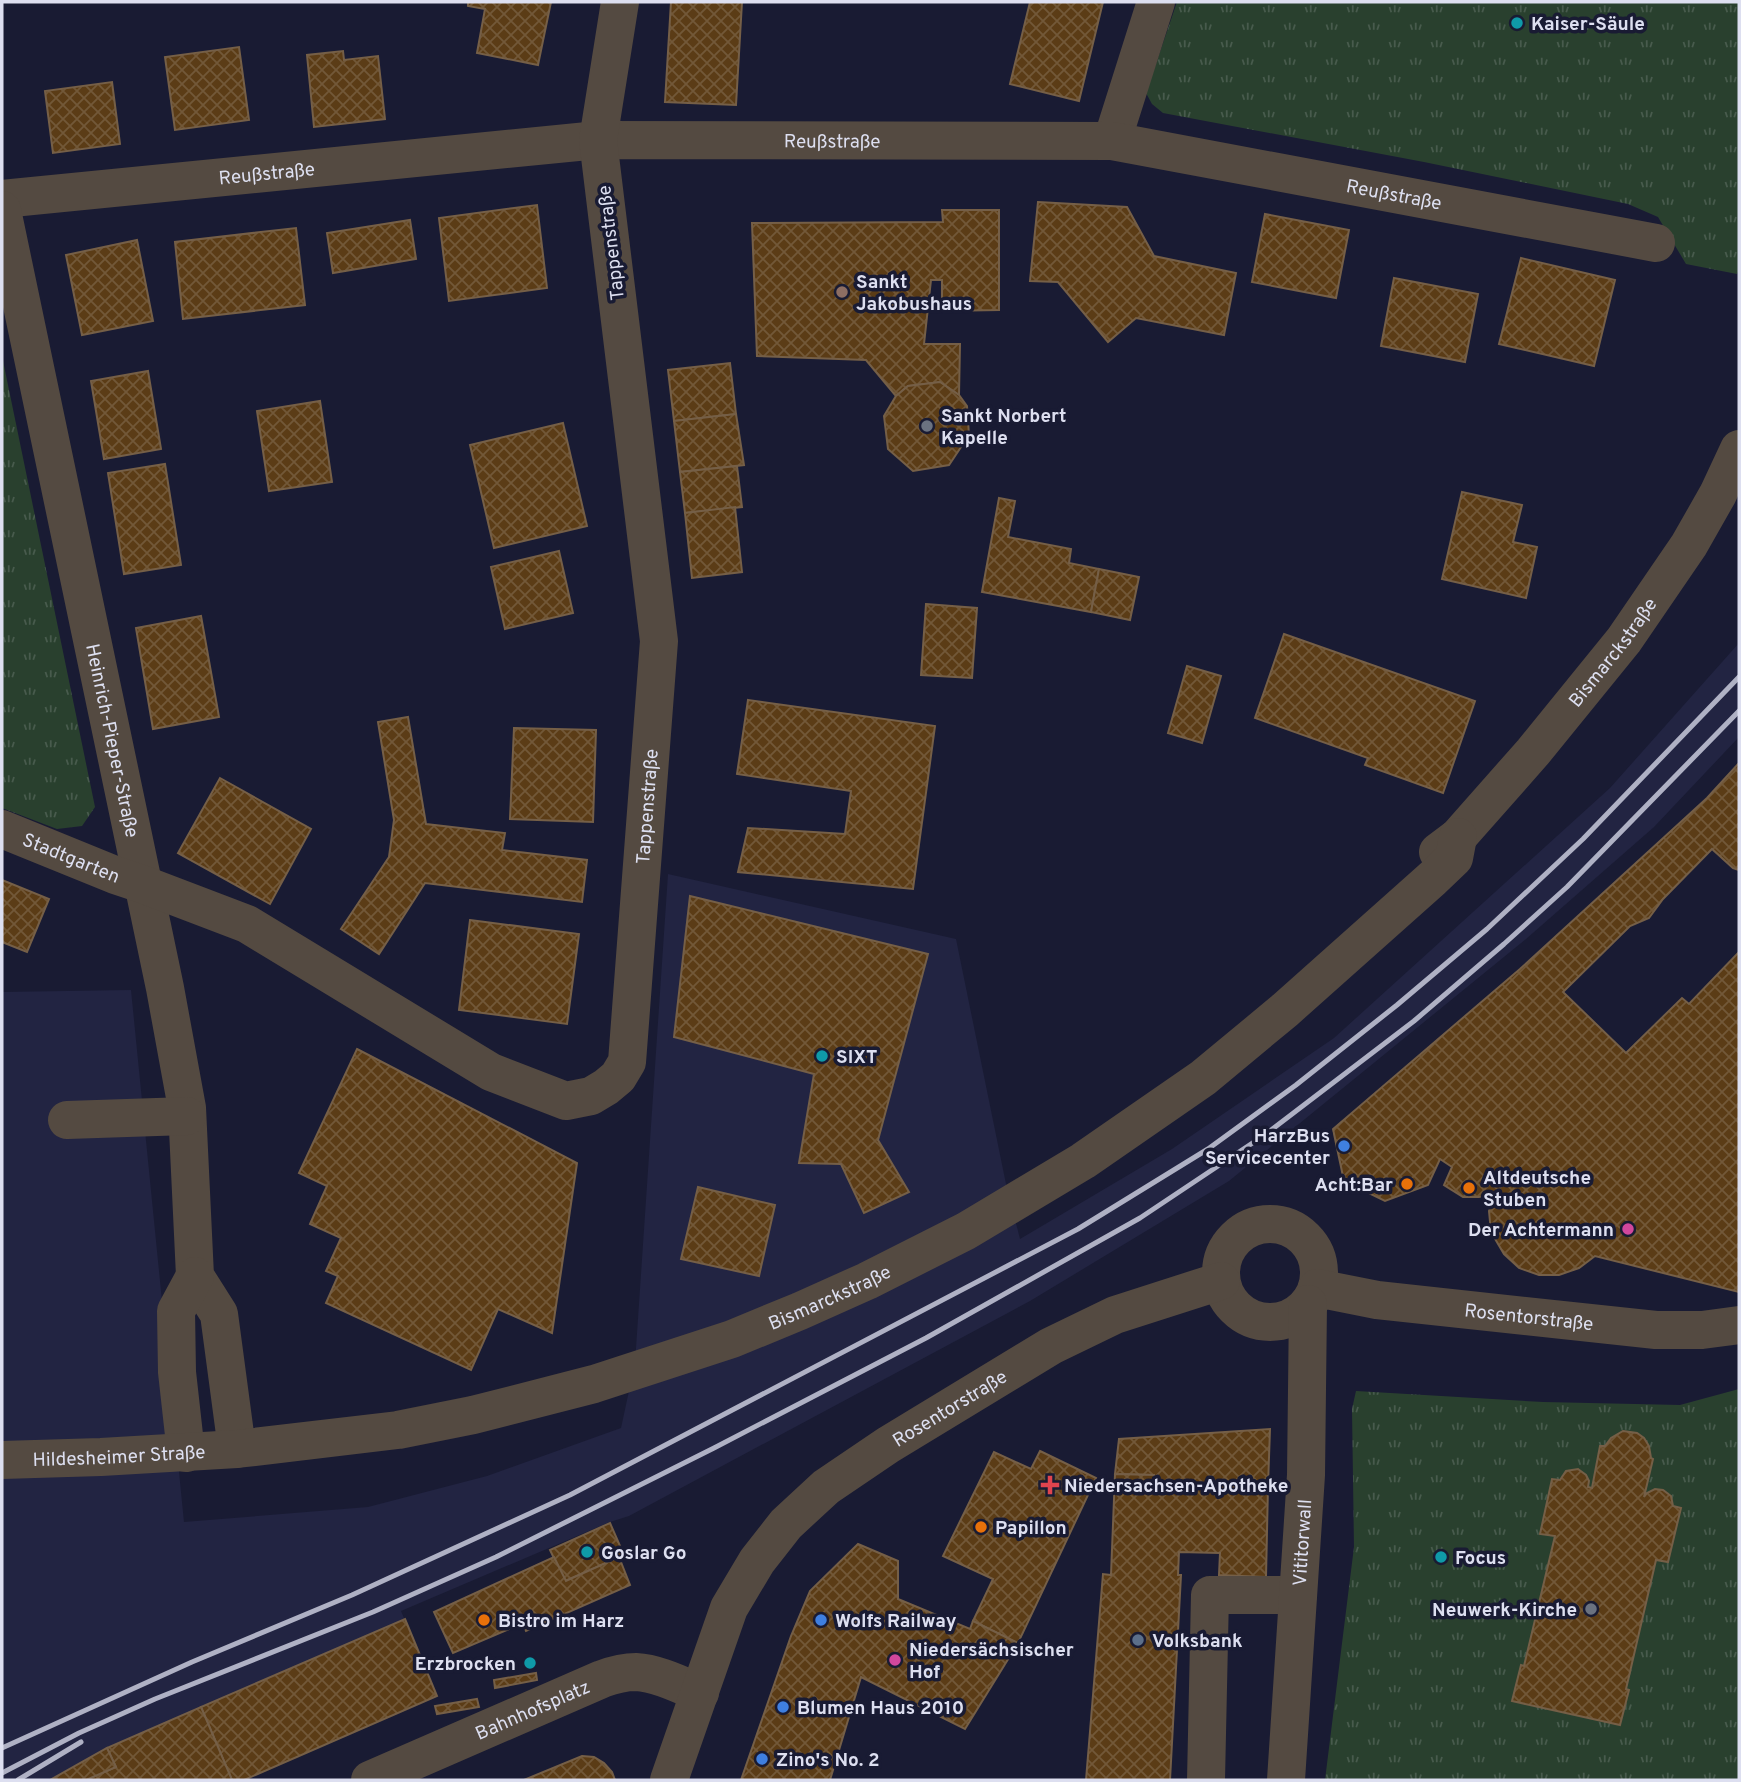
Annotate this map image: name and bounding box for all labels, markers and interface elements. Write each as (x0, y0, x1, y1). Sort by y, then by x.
place label: Kaiser-Säule (1531, 13, 1645, 37)
marker: Kaiser-Säule (1509, 15, 1525, 31)
street label: Reußstraße (784, 130, 880, 155)
street label: Reußstraße (218, 158, 316, 191)
street label: Reußstraße (1344, 175, 1444, 217)
street label: Tappenstraße (593, 184, 631, 302)
place label: Sankt Jakobushaus (856, 271, 972, 317)
marker: Sankt Jakobushaus (834, 284, 850, 300)
place label: Sankt Norbert Kapelle (941, 405, 1067, 451)
marker: Sankt Norbert Kapelle (919, 418, 935, 434)
street label: Bismarckstraße (1564, 594, 1663, 713)
street label: Heinrich-Pieper-Straße (79, 642, 143, 840)
street label: Tappenstraße (632, 748, 665, 865)
street label: Stadtgarten (18, 829, 123, 890)
place label: SIXT (836, 1046, 877, 1070)
marker: SIXT (814, 1048, 830, 1064)
place label: HarzBus Servicecenter (1205, 1125, 1330, 1171)
marker: HarzBus Servicecenter (1336, 1138, 1352, 1154)
place label: Altdeutsche Stuben (1483, 1167, 1591, 1213)
place label: Acht:Bar (1314, 1174, 1393, 1198)
marker: Acht:Bar (1399, 1176, 1415, 1192)
marker: Altdeutsche Stuben (1461, 1180, 1477, 1196)
place label: Der Achtermann (1468, 1219, 1614, 1243)
marker: Der Achtermann (1620, 1221, 1636, 1237)
street label: Bismarckstraße (765, 1261, 896, 1337)
street label: Rosentorstraße (1463, 1299, 1595, 1337)
street label: Rosentorstraße (889, 1366, 1012, 1453)
street label: Hildesheimer Straße (32, 1441, 206, 1473)
place label: Niedersachsen-Apotheke (1064, 1475, 1288, 1499)
marker: Niedersachsen-Apotheke (1042, 1477, 1058, 1493)
street label: Vititorwall (1289, 1498, 1318, 1587)
place label: Papillon (995, 1517, 1067, 1541)
marker: Papillon (973, 1519, 989, 1535)
place label: Goslar Go (601, 1542, 687, 1566)
marker: Goslar Go (579, 1544, 595, 1560)
place label: Focus (1455, 1547, 1506, 1571)
marker: Focus (1433, 1549, 1449, 1565)
place label: Neuwerk-Kirche (1432, 1599, 1577, 1623)
marker: Neuwerk-Kirche (1583, 1601, 1599, 1617)
place label: Bistro im Harz (498, 1610, 624, 1634)
place label: Wolfs Railway (835, 1610, 957, 1634)
marker: Bistro im Harz (476, 1612, 492, 1628)
marker: Wolfs Railway (813, 1612, 829, 1628)
place label: Volksbank (1152, 1630, 1243, 1654)
marker: Volksbank (1130, 1632, 1146, 1648)
place label: Niedersächsischer Hof (909, 1639, 1074, 1685)
marker: Niedersächsischer Hof (887, 1652, 903, 1668)
place label: Erzbrocken (415, 1653, 516, 1677)
marker: Erzbrocken (522, 1655, 538, 1671)
street label: Bahnhofsplatz (472, 1676, 594, 1747)
place label: Blumen Haus 2010 (797, 1697, 964, 1721)
marker: Blumen Haus 2010 (775, 1699, 791, 1715)
place label: Zino's No. 2 (776, 1749, 880, 1773)
marker: Zino's No. 2 (754, 1751, 770, 1767)

